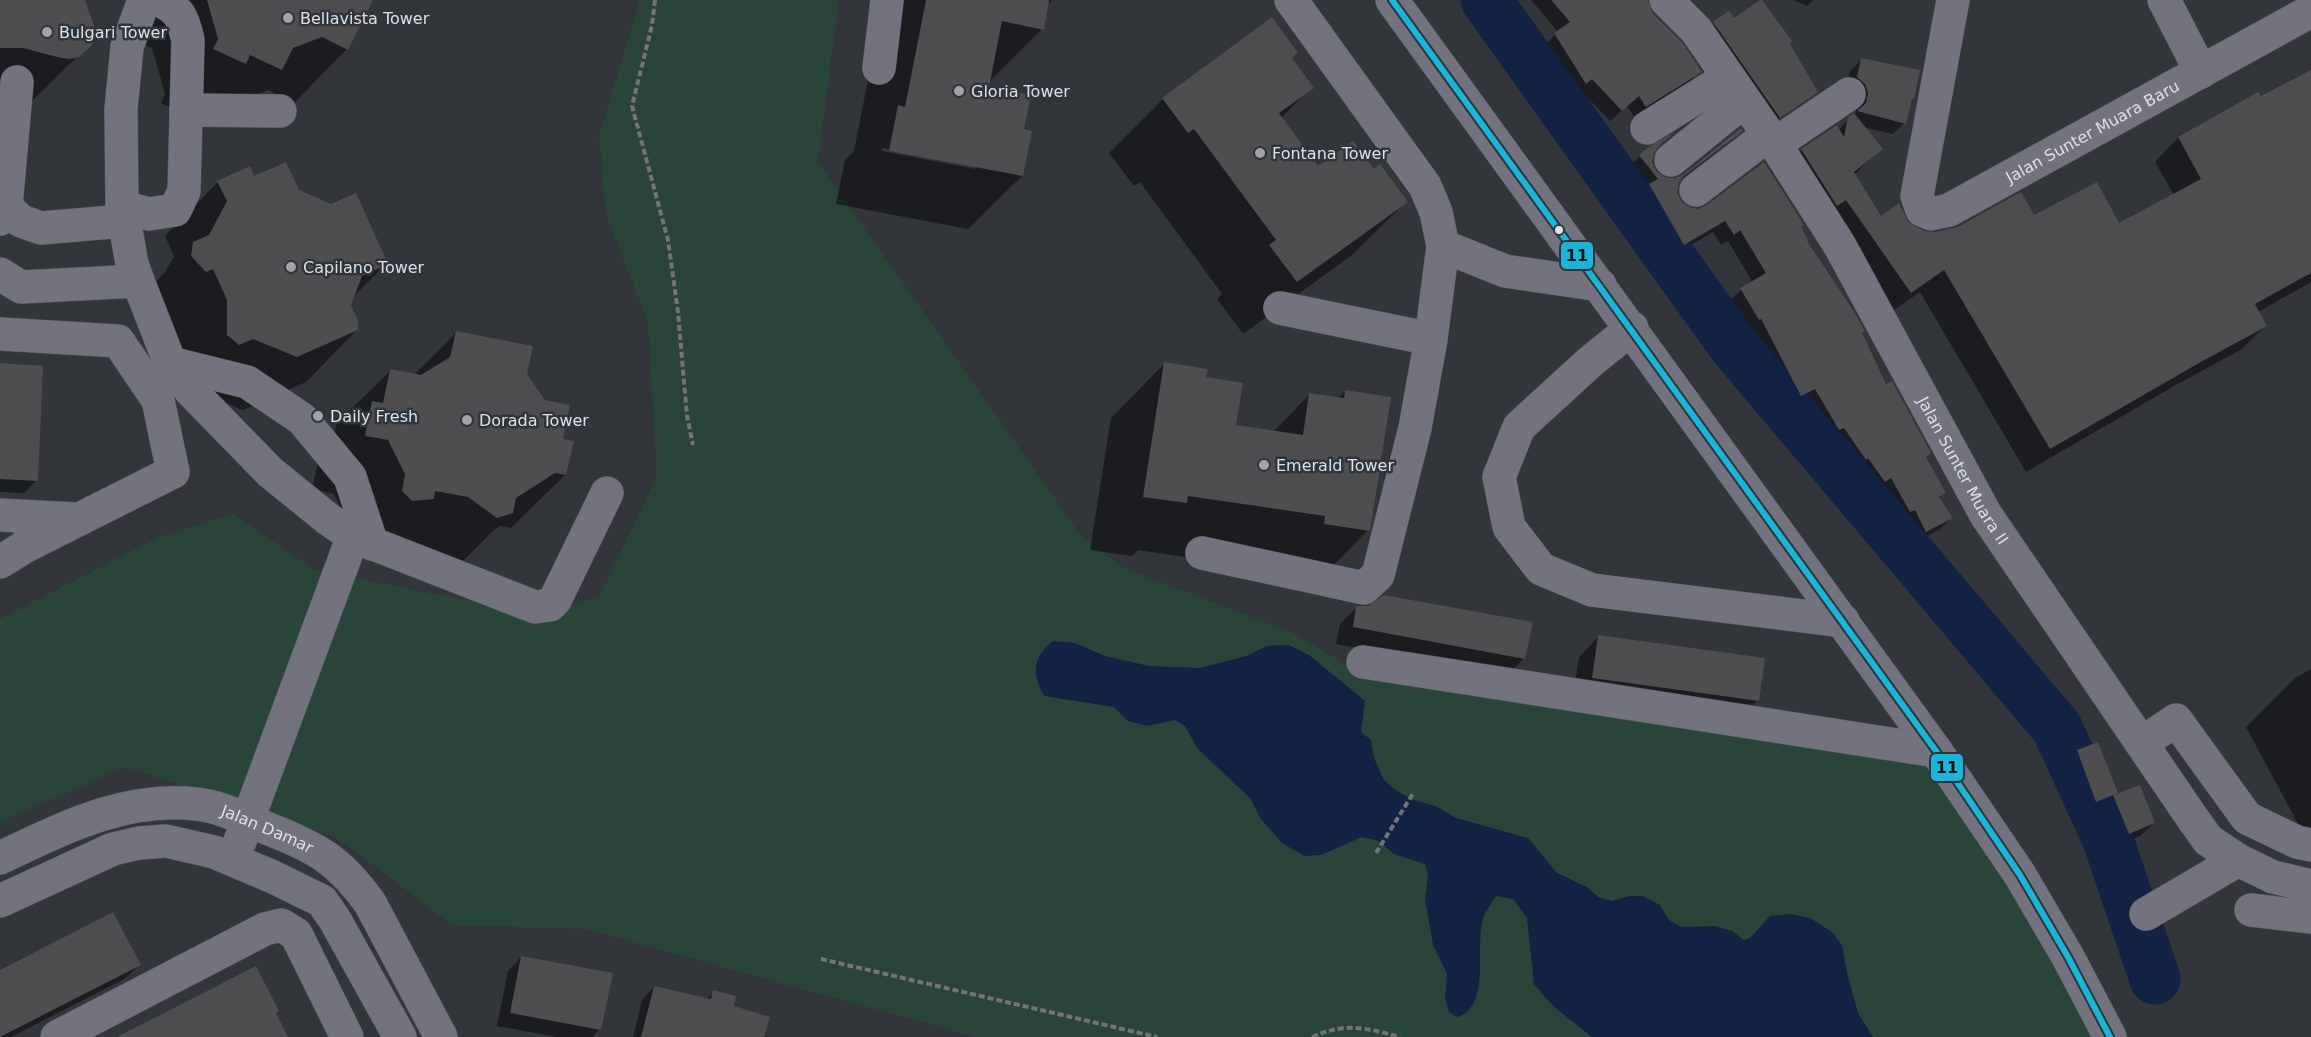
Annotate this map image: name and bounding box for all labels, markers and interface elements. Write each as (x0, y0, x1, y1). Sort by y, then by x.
place label: Bellavista Tower (300, 9, 430, 28)
marker: Bellavista Tower (281, 11, 295, 25)
place label: Bulgari Tower (59, 23, 167, 42)
marker: Bulgari Tower (40, 25, 54, 39)
street label: Jalan Sunter Muara Baru (2001, 76, 2182, 187)
place label: Gloria Tower (971, 82, 1070, 101)
marker: Gloria Tower (952, 84, 966, 98)
place label: Fontana Tower (1272, 144, 1388, 163)
marker: Fontana Tower (1253, 146, 1267, 160)
unlabelled marker (1553, 224, 1565, 236)
line badge: 11 (1560, 241, 1594, 270)
text: 11 (1566, 246, 1588, 265)
place label: Capilano Tower (303, 258, 425, 277)
marker: Capilano Tower (284, 260, 298, 274)
street label: Jalan Sunter Muara II (1913, 392, 2013, 548)
place label: Daily Fresh (330, 407, 418, 426)
marker: Daily Fresh (311, 409, 325, 423)
place label: Dorada Tower (479, 411, 589, 430)
marker: Dorada Tower (460, 413, 474, 427)
place label: Emerald Tower (1276, 456, 1394, 475)
marker: Emerald Tower (1257, 458, 1271, 472)
line badge: 11 (1930, 753, 1964, 782)
text: 11 (1936, 758, 1958, 777)
street label: Jalan Damar (218, 800, 317, 857)

